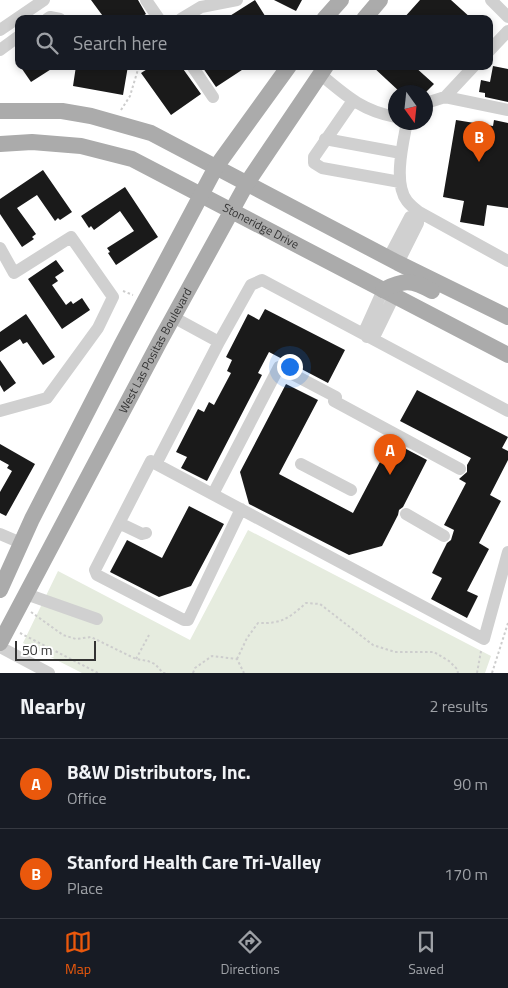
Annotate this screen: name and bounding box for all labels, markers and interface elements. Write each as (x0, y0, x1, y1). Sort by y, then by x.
search box (15, 15, 493, 70)
text: Search here (73, 28, 167, 57)
icon: search (33, 29, 61, 57)
north arrow (388, 85, 433, 130)
pin: B (463, 121, 495, 162)
street label: Stoneridge Drive (219, 198, 302, 253)
street label: West Las Positas Boulevard (113, 284, 196, 417)
your location (277, 354, 303, 380)
pin: A (374, 434, 406, 475)
scale bar (15, 638, 96, 661)
text: 50 m (22, 639, 52, 660)
text: Nearby (20, 690, 85, 722)
text: 2 results (429, 694, 488, 718)
text: B&W Distributors, Inc. (67, 757, 251, 786)
text: A (31, 772, 41, 796)
text: 90 m (453, 772, 488, 796)
text: Office (67, 786, 107, 810)
text: Stanford Health Care Tri-Valley (67, 847, 321, 876)
text: B (31, 862, 41, 886)
text: 170 m (444, 862, 488, 886)
text: Place (67, 876, 103, 900)
tab: Map (64, 928, 92, 979)
tab: Directions (220, 928, 280, 979)
tab: Saved (408, 928, 444, 979)

